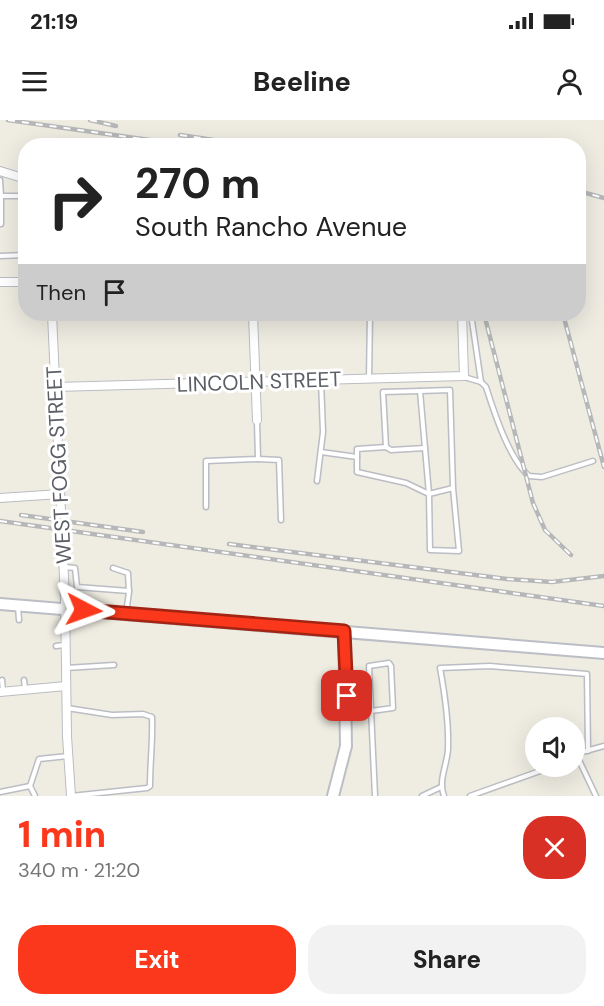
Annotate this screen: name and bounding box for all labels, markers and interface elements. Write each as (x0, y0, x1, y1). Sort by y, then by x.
text: 21:19 (30, 7, 78, 36)
text: Beeline (253, 64, 351, 99)
icon: menu (18, 65, 51, 98)
icon: person (553, 65, 586, 98)
text: 270 m (135, 156, 260, 211)
icon: right (36, 162, 114, 240)
text: South Rancho Avenue (135, 209, 407, 244)
icon: arrive (98, 276, 131, 309)
text: Then (36, 278, 86, 307)
street label: WEST FOGG STREET (40, 365, 78, 565)
street label: LINCOLN STREET (176, 365, 342, 399)
position arrow (52, 578, 116, 642)
pin (321, 670, 372, 721)
icon: arrive (330, 679, 363, 712)
map controls (525, 717, 585, 777)
button: sound (525, 717, 585, 777)
text: 1 min (18, 811, 106, 858)
button: close (523, 816, 586, 879)
text: 340 m · 21:20 (18, 857, 140, 883)
button: Exit (18, 925, 296, 994)
button: Share (308, 925, 586, 994)

